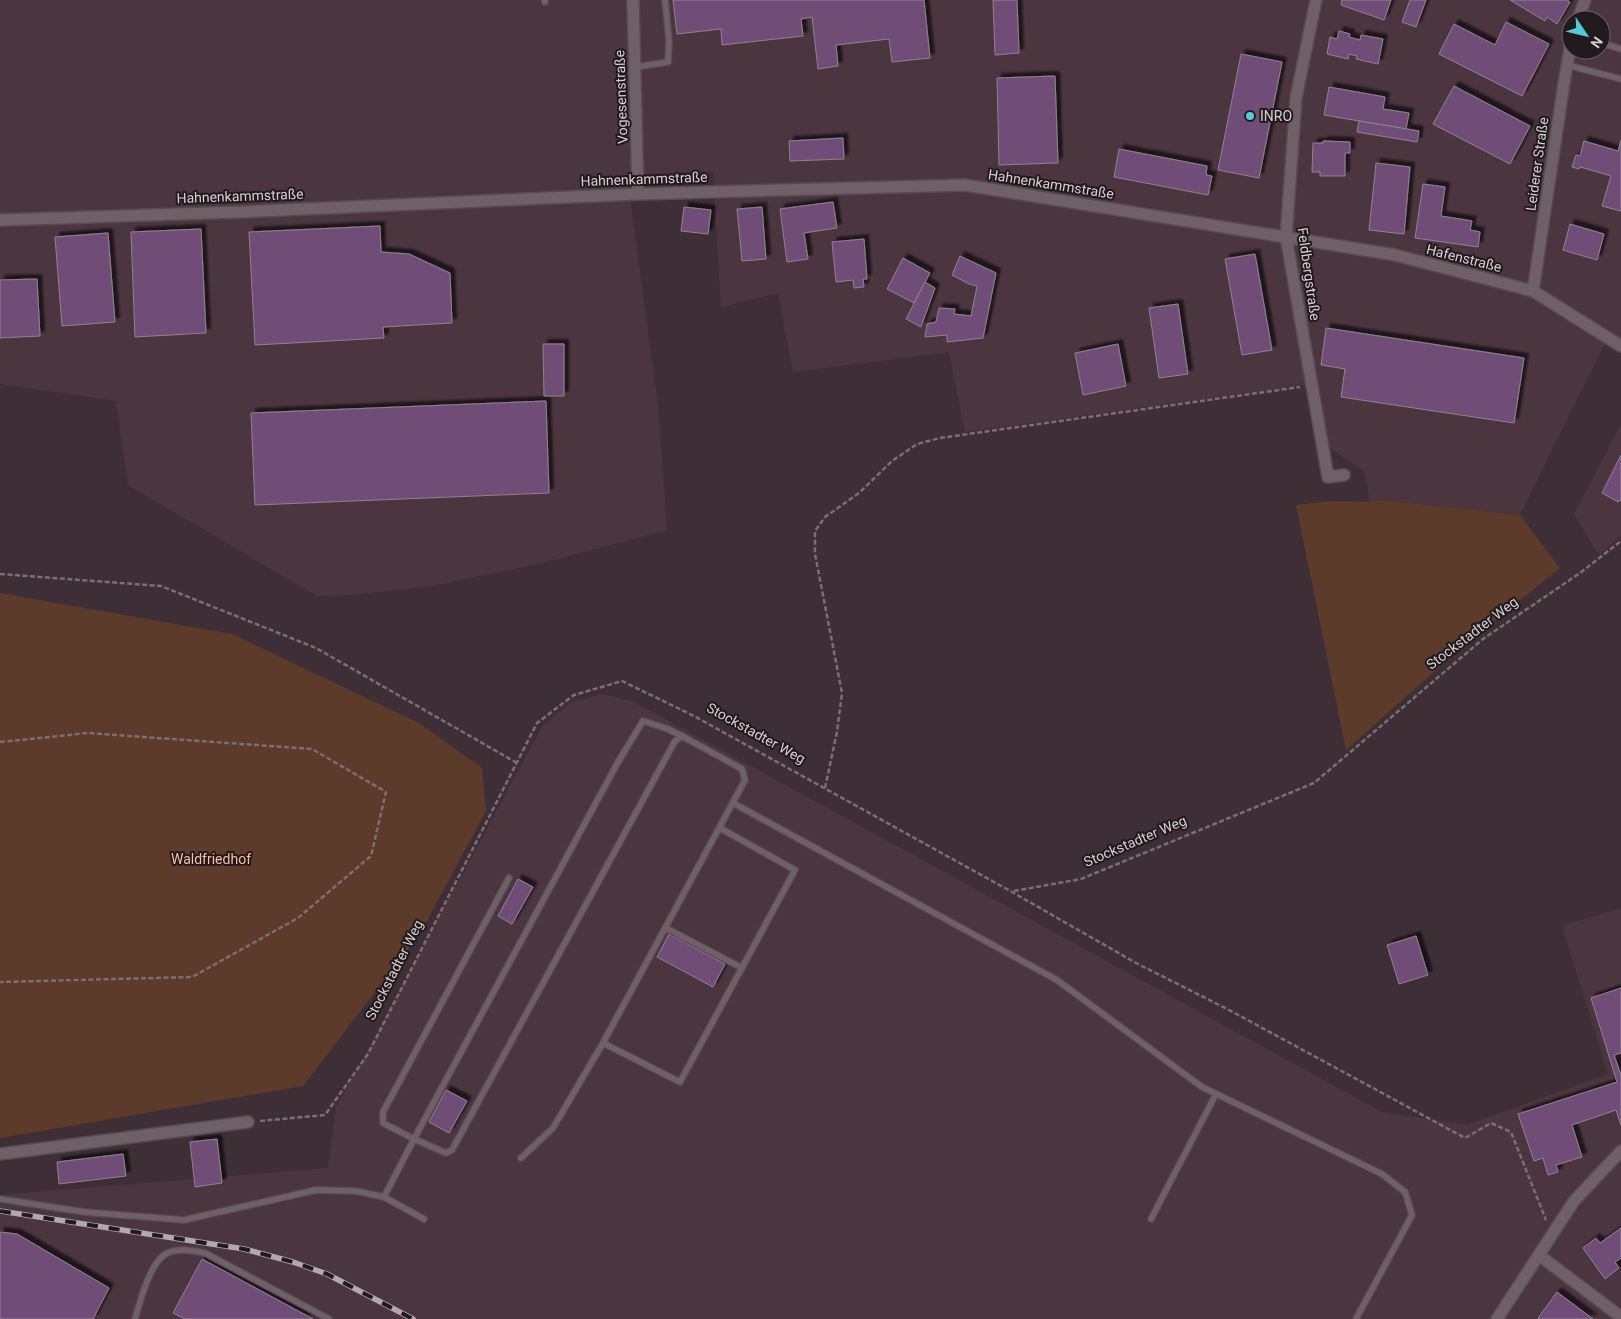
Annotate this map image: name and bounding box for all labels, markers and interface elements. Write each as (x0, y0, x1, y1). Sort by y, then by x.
north arrow (1561, 10, 1611, 60)
text: N (1587, 34, 1606, 51)
street label: Vogesenstraße (611, 50, 631, 144)
place label: INRO (1260, 108, 1292, 124)
marker: INRO (1244, 110, 1256, 122)
street label: Leiderer Straße (1522, 116, 1552, 212)
street label: Hahnenkammstraße (987, 166, 1115, 202)
street label: Hahnenkammstraße (580, 169, 708, 189)
street label: Hahnenkammstraße (176, 186, 304, 206)
street label: Feldbergstraße (1295, 226, 1323, 322)
street label: Hafenstraße (1425, 241, 1503, 275)
street label: Stockstadter Weg (1423, 593, 1521, 673)
street label: Stockstadter Weg (704, 699, 808, 767)
street label: Stockstadter Weg (1081, 812, 1189, 870)
park label: Waldfriedhof (171, 851, 251, 867)
street label: Stockstadter Weg (362, 917, 426, 1023)

